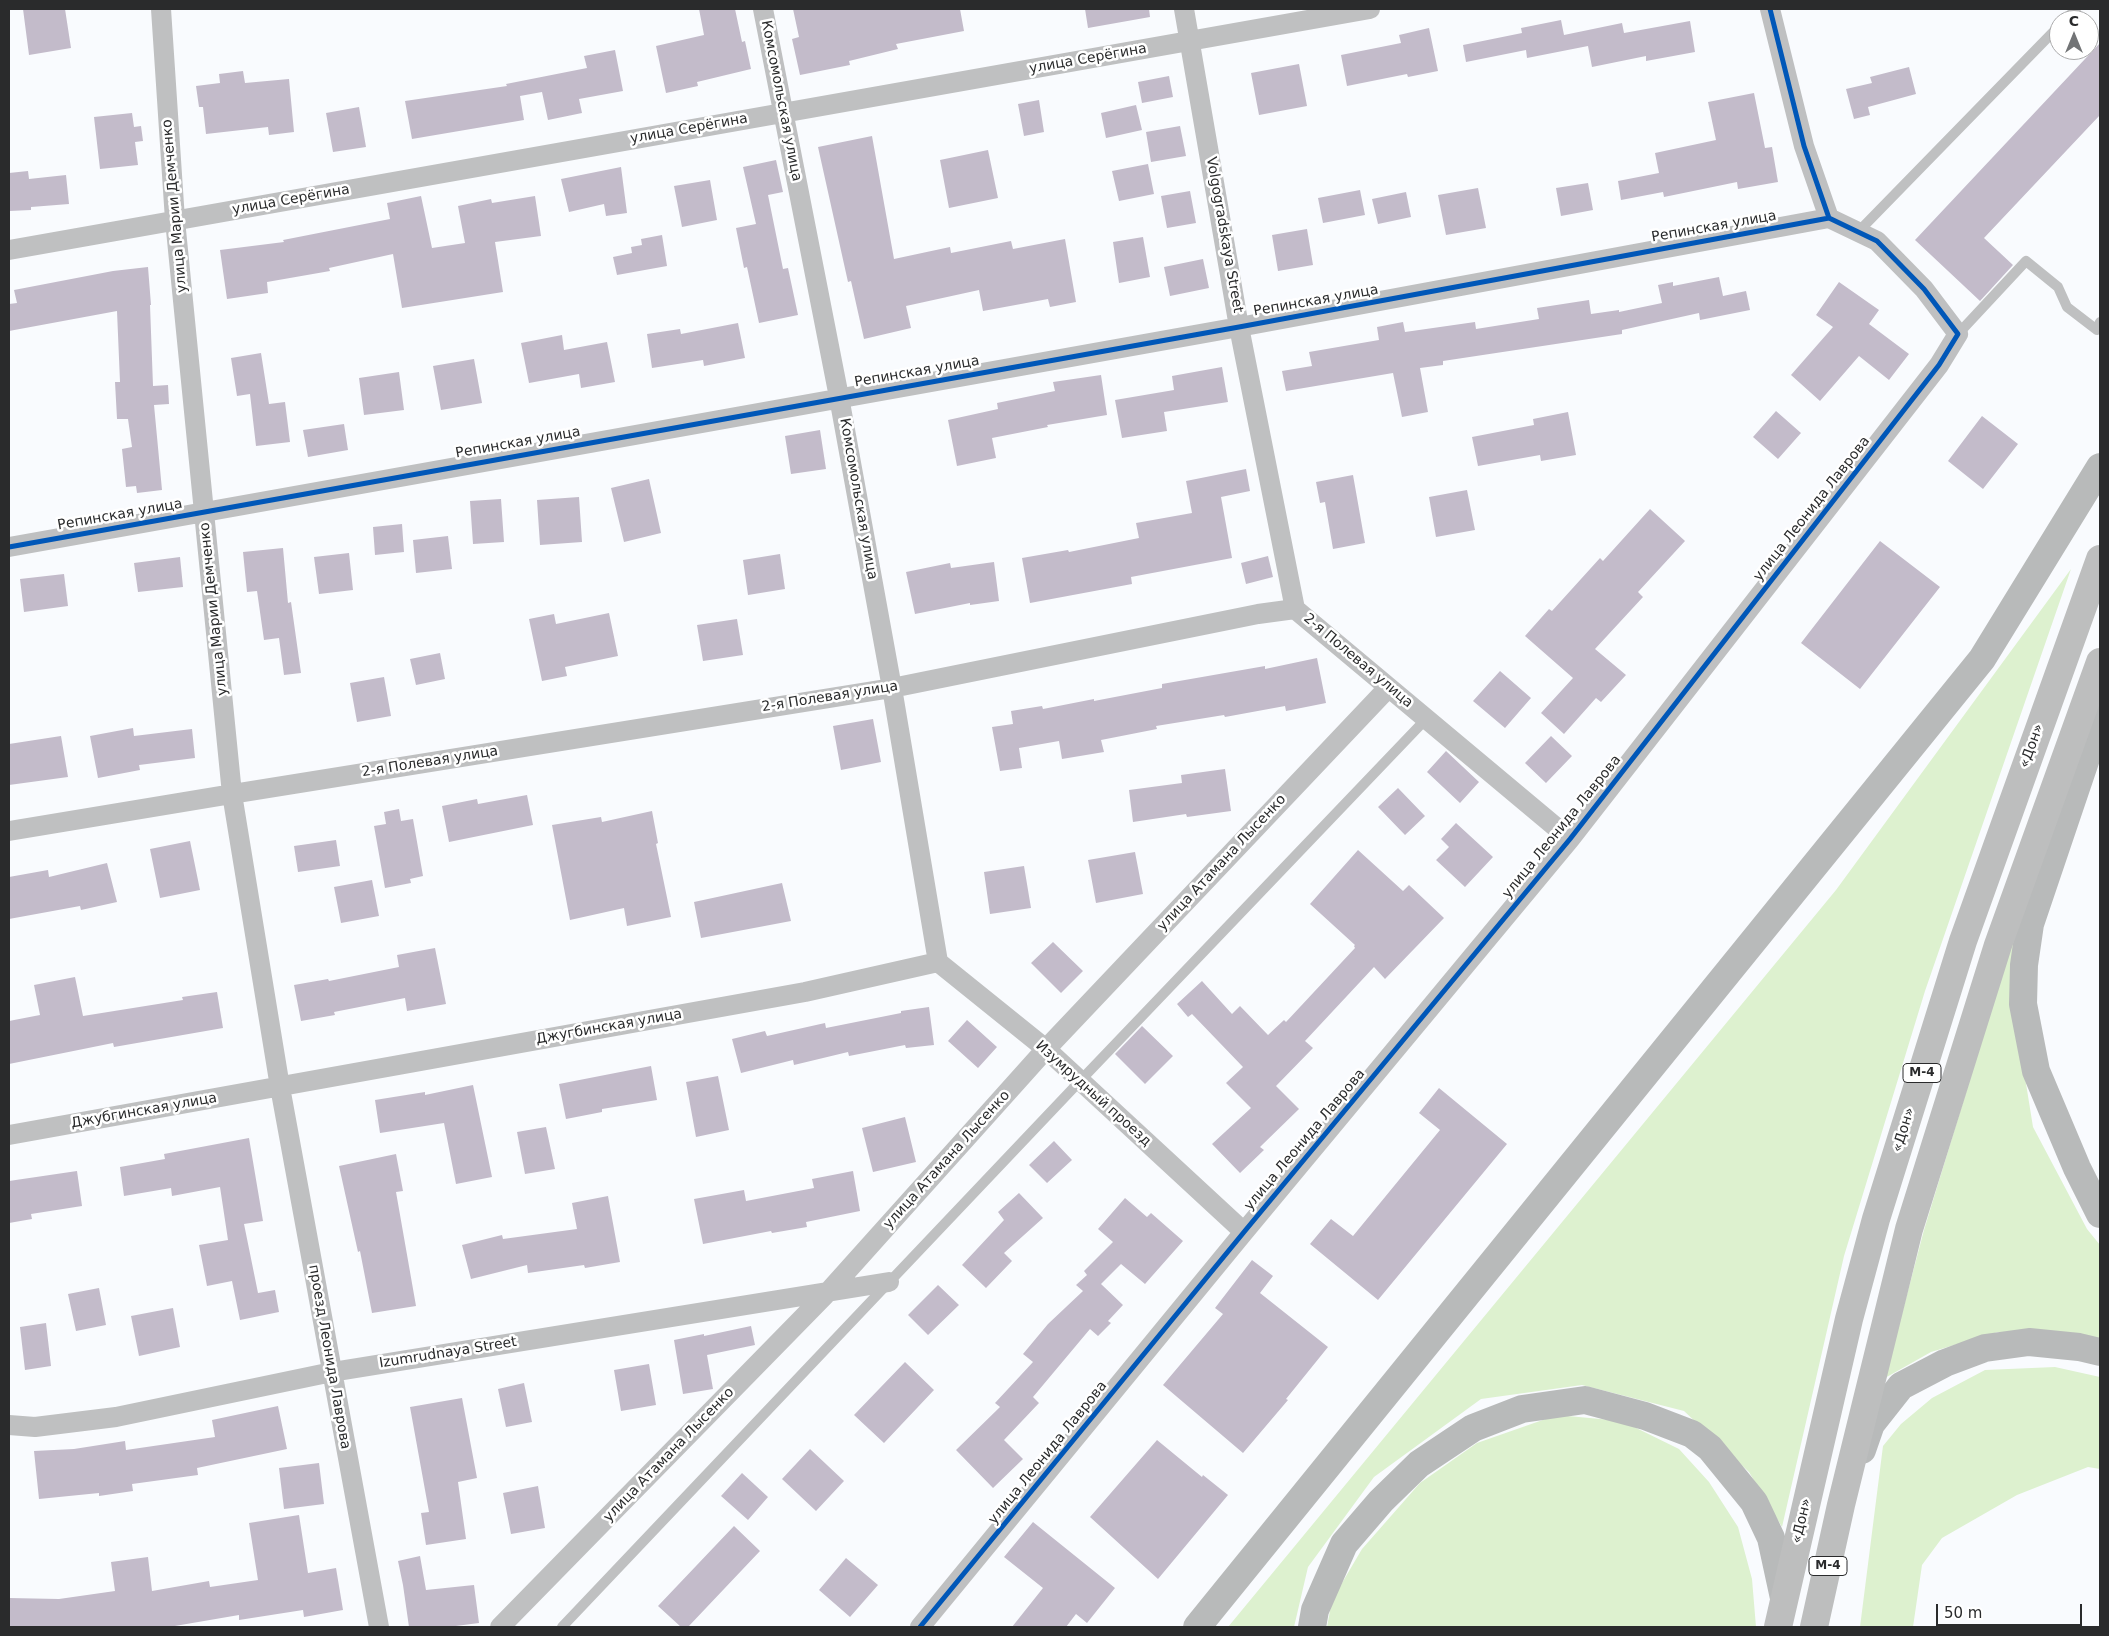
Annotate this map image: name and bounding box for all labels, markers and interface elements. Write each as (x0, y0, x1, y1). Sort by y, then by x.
north arrow (2049, 10, 2099, 60)
text: С (2069, 13, 2079, 29)
street label: Комсомольская улица (757, 19, 805, 183)
street label: улица Серёгина (1028, 40, 1148, 78)
street label: улица Серёгина (629, 110, 749, 148)
street label: улица Марии Демченко (159, 118, 191, 294)
street label: Volgogradskaya Street (1202, 156, 1246, 314)
street label: улица Серёгина (231, 181, 351, 219)
street label: Репинская улица (1650, 208, 1778, 246)
street label: Репинская улица (1252, 282, 1380, 320)
street label: Репинская улица (853, 353, 981, 391)
street label: Комсомольская улица (836, 417, 880, 581)
street label: Репинская улица (454, 424, 582, 462)
street label: улица Леонида Лаврова (1750, 433, 1874, 585)
street label: Репинская улица (56, 496, 184, 534)
street label: улица Марии Демченко (197, 521, 231, 697)
street label: 2-я Полевая улица (1300, 610, 1416, 712)
street label: 2-я Полевая улица (761, 678, 899, 716)
street label: «Дон» (2016, 722, 2048, 770)
street label: 2-я Полевая улица (361, 743, 499, 781)
street label: улица Леонида Лаврова (1499, 752, 1625, 902)
street label: улица Атамана Лысенко (1154, 791, 1290, 935)
street label: Джугбинская улица (535, 1006, 683, 1048)
street label: Изумрудный проезд (1032, 1038, 1154, 1150)
road number: М-4 (1903, 1064, 1941, 1082)
street label: улица Леонида Лаврова (1241, 1066, 1369, 1214)
street label: улица Атамана Лысенко (880, 1087, 1014, 1233)
street label: Джубгинская улица (70, 1090, 218, 1132)
street label: «Дон» (1889, 1106, 1919, 1154)
street label: проезд Леонида Лаврова (304, 1263, 354, 1451)
street label: Izumrudnaya Street (378, 1334, 518, 1372)
street label: улица Леонида Лаврова (985, 1378, 1111, 1528)
street label: улица Атамана Лысенко (600, 1384, 738, 1526)
street label: «Дон» (1789, 1497, 1815, 1545)
road number: М-4 (1809, 1556, 1847, 1575)
scale bar (1939, 1594, 2085, 1626)
text: 50 m (1944, 1604, 1982, 1622)

